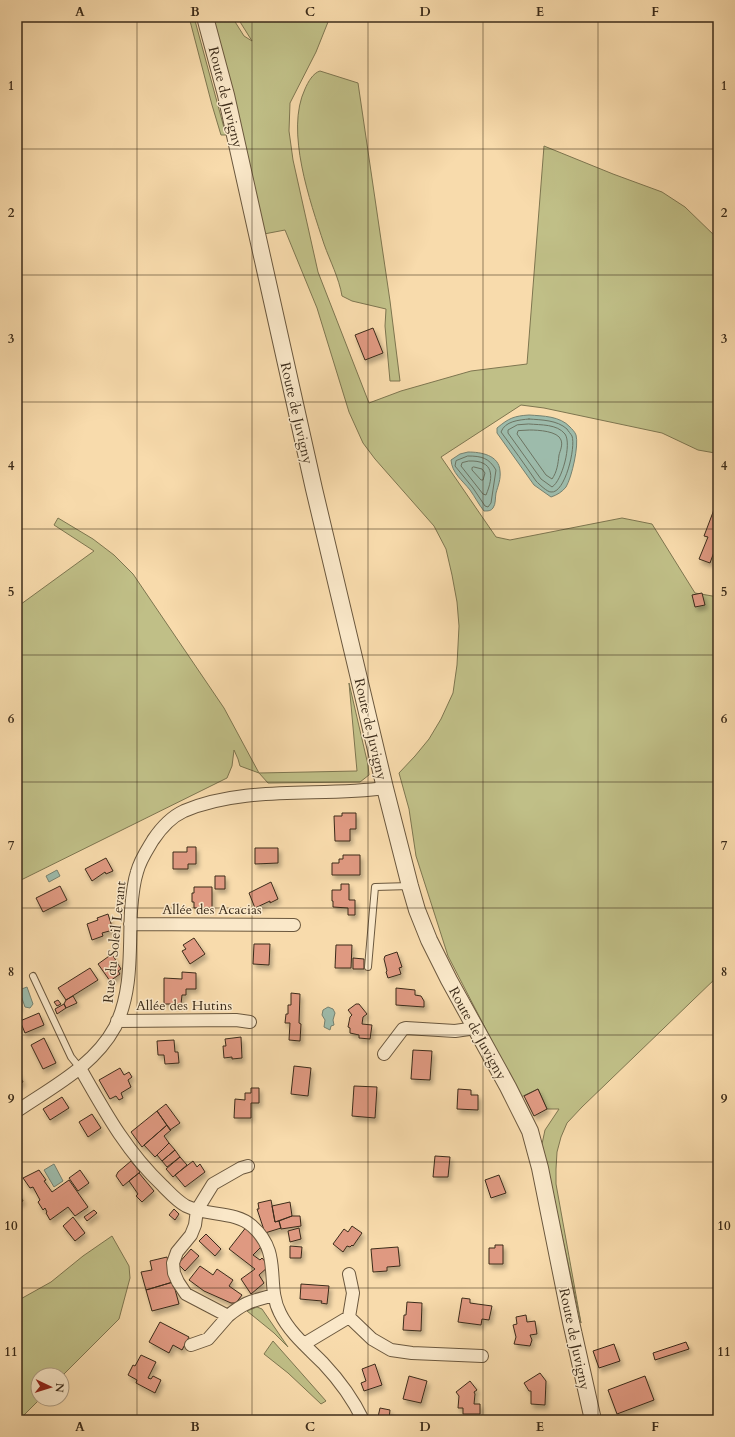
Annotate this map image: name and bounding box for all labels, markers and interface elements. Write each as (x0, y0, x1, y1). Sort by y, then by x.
text: A (75, 3, 85, 21)
text: B (190, 3, 200, 21)
text: C (305, 3, 315, 21)
text: D (419, 3, 431, 21)
text: E (536, 3, 544, 21)
text: F (651, 3, 659, 21)
street label: Route de Juvigny (204, 45, 247, 150)
text: 1 (8, 77, 14, 95)
text: 1 (721, 77, 727, 95)
text: 2 (8, 204, 15, 222)
text: 2 (721, 204, 728, 222)
text: 3 (8, 330, 15, 348)
text: 3 (721, 330, 728, 348)
street label: Route de Juvigny (276, 360, 318, 466)
text: 4 (8, 457, 15, 475)
text: 4 (721, 457, 728, 475)
text: 5 (8, 583, 14, 601)
text: 5 (721, 583, 727, 601)
street label: Route de Juvigny (350, 676, 392, 782)
text: 6 (8, 710, 15, 728)
text: 6 (721, 710, 728, 728)
text: 7 (8, 837, 15, 855)
text: 7 (721, 837, 728, 855)
street label: Rue du Soleil Levant (99, 880, 130, 1004)
street label: Allée des Acacias (162, 900, 262, 919)
text: 8 (8, 963, 14, 981)
text: 8 (721, 963, 727, 981)
street label: Route de Juvigny (444, 983, 511, 1084)
street label: Allée des Hutins (136, 996, 232, 1015)
text: 9 (8, 1090, 15, 1108)
text: 9 (721, 1090, 728, 1108)
text: 10 (4, 1217, 18, 1235)
text: 10 (717, 1217, 731, 1235)
street label: Route de Juvigny (554, 1286, 595, 1392)
text: 11 (4, 1343, 18, 1361)
text: 11 (717, 1343, 731, 1361)
north arrow (30, 1367, 70, 1407)
text: N (52, 1382, 67, 1393)
text: A (75, 1418, 85, 1436)
text: B (190, 1418, 200, 1436)
text: C (305, 1418, 315, 1436)
text: D (419, 1418, 431, 1436)
text: E (536, 1418, 544, 1436)
text: F (651, 1418, 659, 1436)

